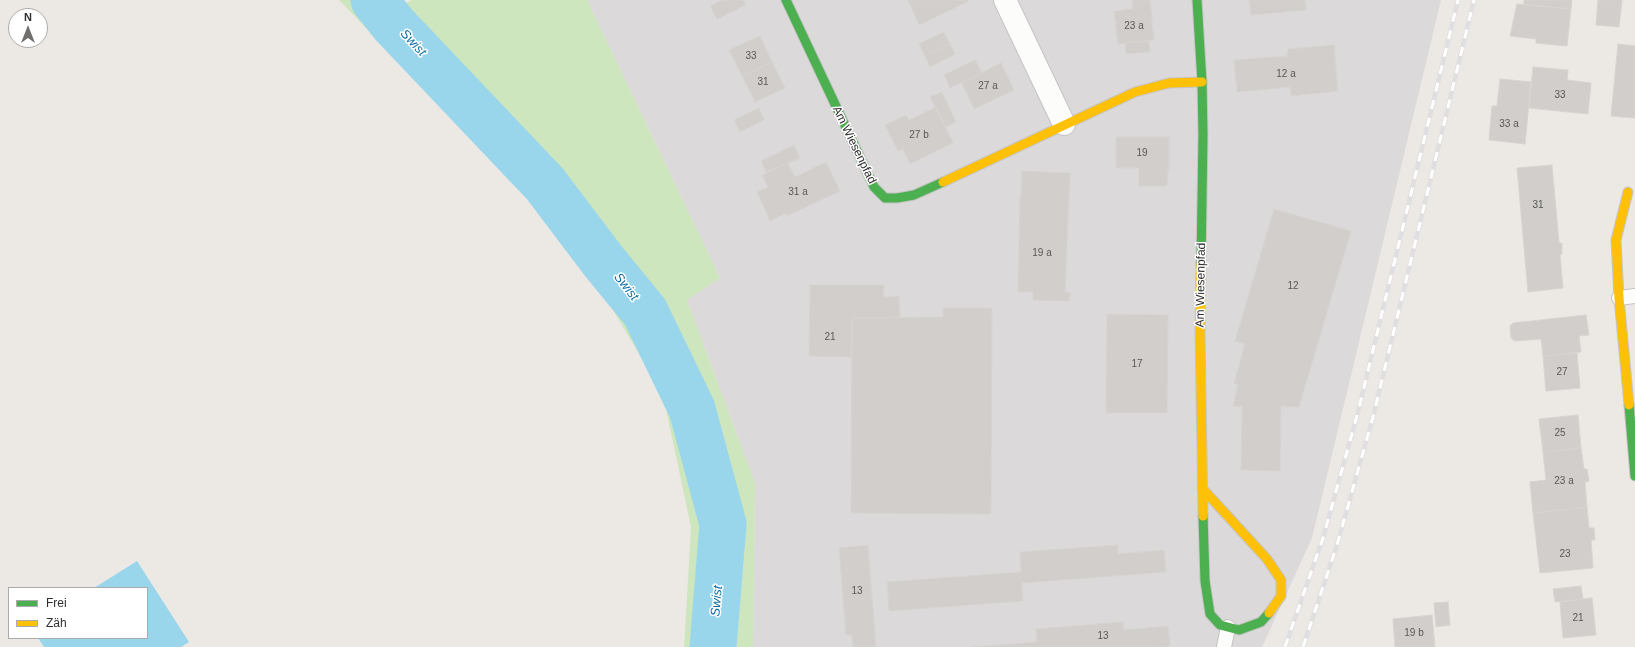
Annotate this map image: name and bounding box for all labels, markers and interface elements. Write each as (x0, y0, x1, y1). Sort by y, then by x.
north arrow (8, 8, 48, 48)
text: N (24, 11, 32, 23)
house number: 23 a (1124, 20, 1144, 32)
water label: Swist (397, 26, 429, 60)
house number: 33 (745, 50, 757, 62)
house number: 12 a (1276, 68, 1296, 80)
house number: 31 (757, 76, 769, 88)
house number: 27 a (978, 80, 998, 92)
house number: 33 (1554, 89, 1566, 101)
street label: Am Wiesenpfad (829, 104, 879, 186)
house number: 33 a (1499, 118, 1519, 130)
house number: 27 b (909, 129, 929, 141)
house number: 19 (1136, 147, 1148, 159)
house number: 31 a (788, 186, 808, 198)
house number: 31 (1532, 199, 1544, 211)
street label: Am Wiesenpfad (1193, 243, 1209, 327)
house number: 19 a (1032, 247, 1052, 259)
water label: Swist (610, 270, 642, 304)
house number: 12 (1287, 280, 1299, 292)
house number: 21 (824, 331, 836, 343)
house number: 17 (1131, 358, 1143, 370)
house number: 27 (1556, 366, 1568, 378)
house number: 25 (1554, 427, 1566, 439)
house number: 23 a (1554, 475, 1574, 487)
house number: 23 (1559, 548, 1571, 560)
water label: Swist (708, 585, 726, 617)
house number: 13 (851, 585, 863, 597)
legend (8, 587, 148, 639)
text: Frei (46, 596, 67, 610)
house number: 21 (1572, 612, 1584, 624)
text: Zäh (46, 616, 67, 630)
house number: 19 b (1404, 627, 1424, 639)
house number: 13 (1097, 630, 1109, 642)

